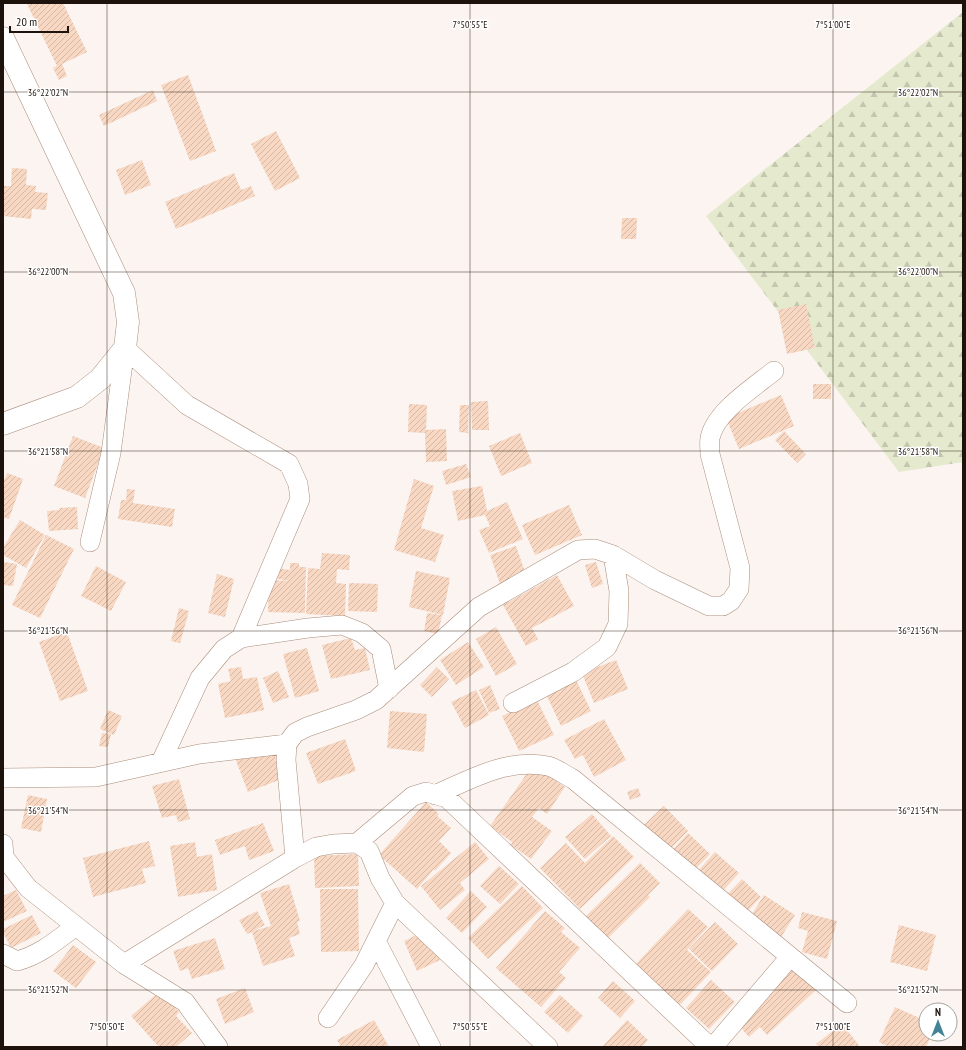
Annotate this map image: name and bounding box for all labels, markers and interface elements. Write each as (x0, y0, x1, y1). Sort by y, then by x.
scale bar (10, 8, 68, 34)
text: 20 m (16, 14, 37, 29)
text: 7°50'55"E (453, 18, 487, 31)
text: 7°51'00"E (816, 18, 850, 31)
text: 36°22'02"N (28, 86, 68, 99)
text: 36°22'02"N (898, 86, 938, 99)
text: 36°22'00"N (28, 265, 68, 278)
text: 36°22'00"N (898, 265, 938, 278)
text: 36°21'58"N (28, 445, 68, 458)
text: 36°21'58"N (898, 445, 938, 458)
text: 36°21'56"N (28, 624, 68, 637)
text: 36°21'56"N (898, 624, 938, 637)
text: 36°21'54"N (28, 804, 68, 817)
text: 36°21'54"N (898, 804, 938, 817)
text: 36°21'52"N (28, 983, 68, 996)
text: 36°21'52"N (898, 983, 938, 996)
north arrow (918, 1002, 958, 1042)
text: N (935, 1005, 941, 1019)
text: 7°50'50"E (90, 1020, 124, 1033)
text: 7°50'55"E (453, 1020, 487, 1033)
text: 7°51'00"E (816, 1020, 850, 1033)

